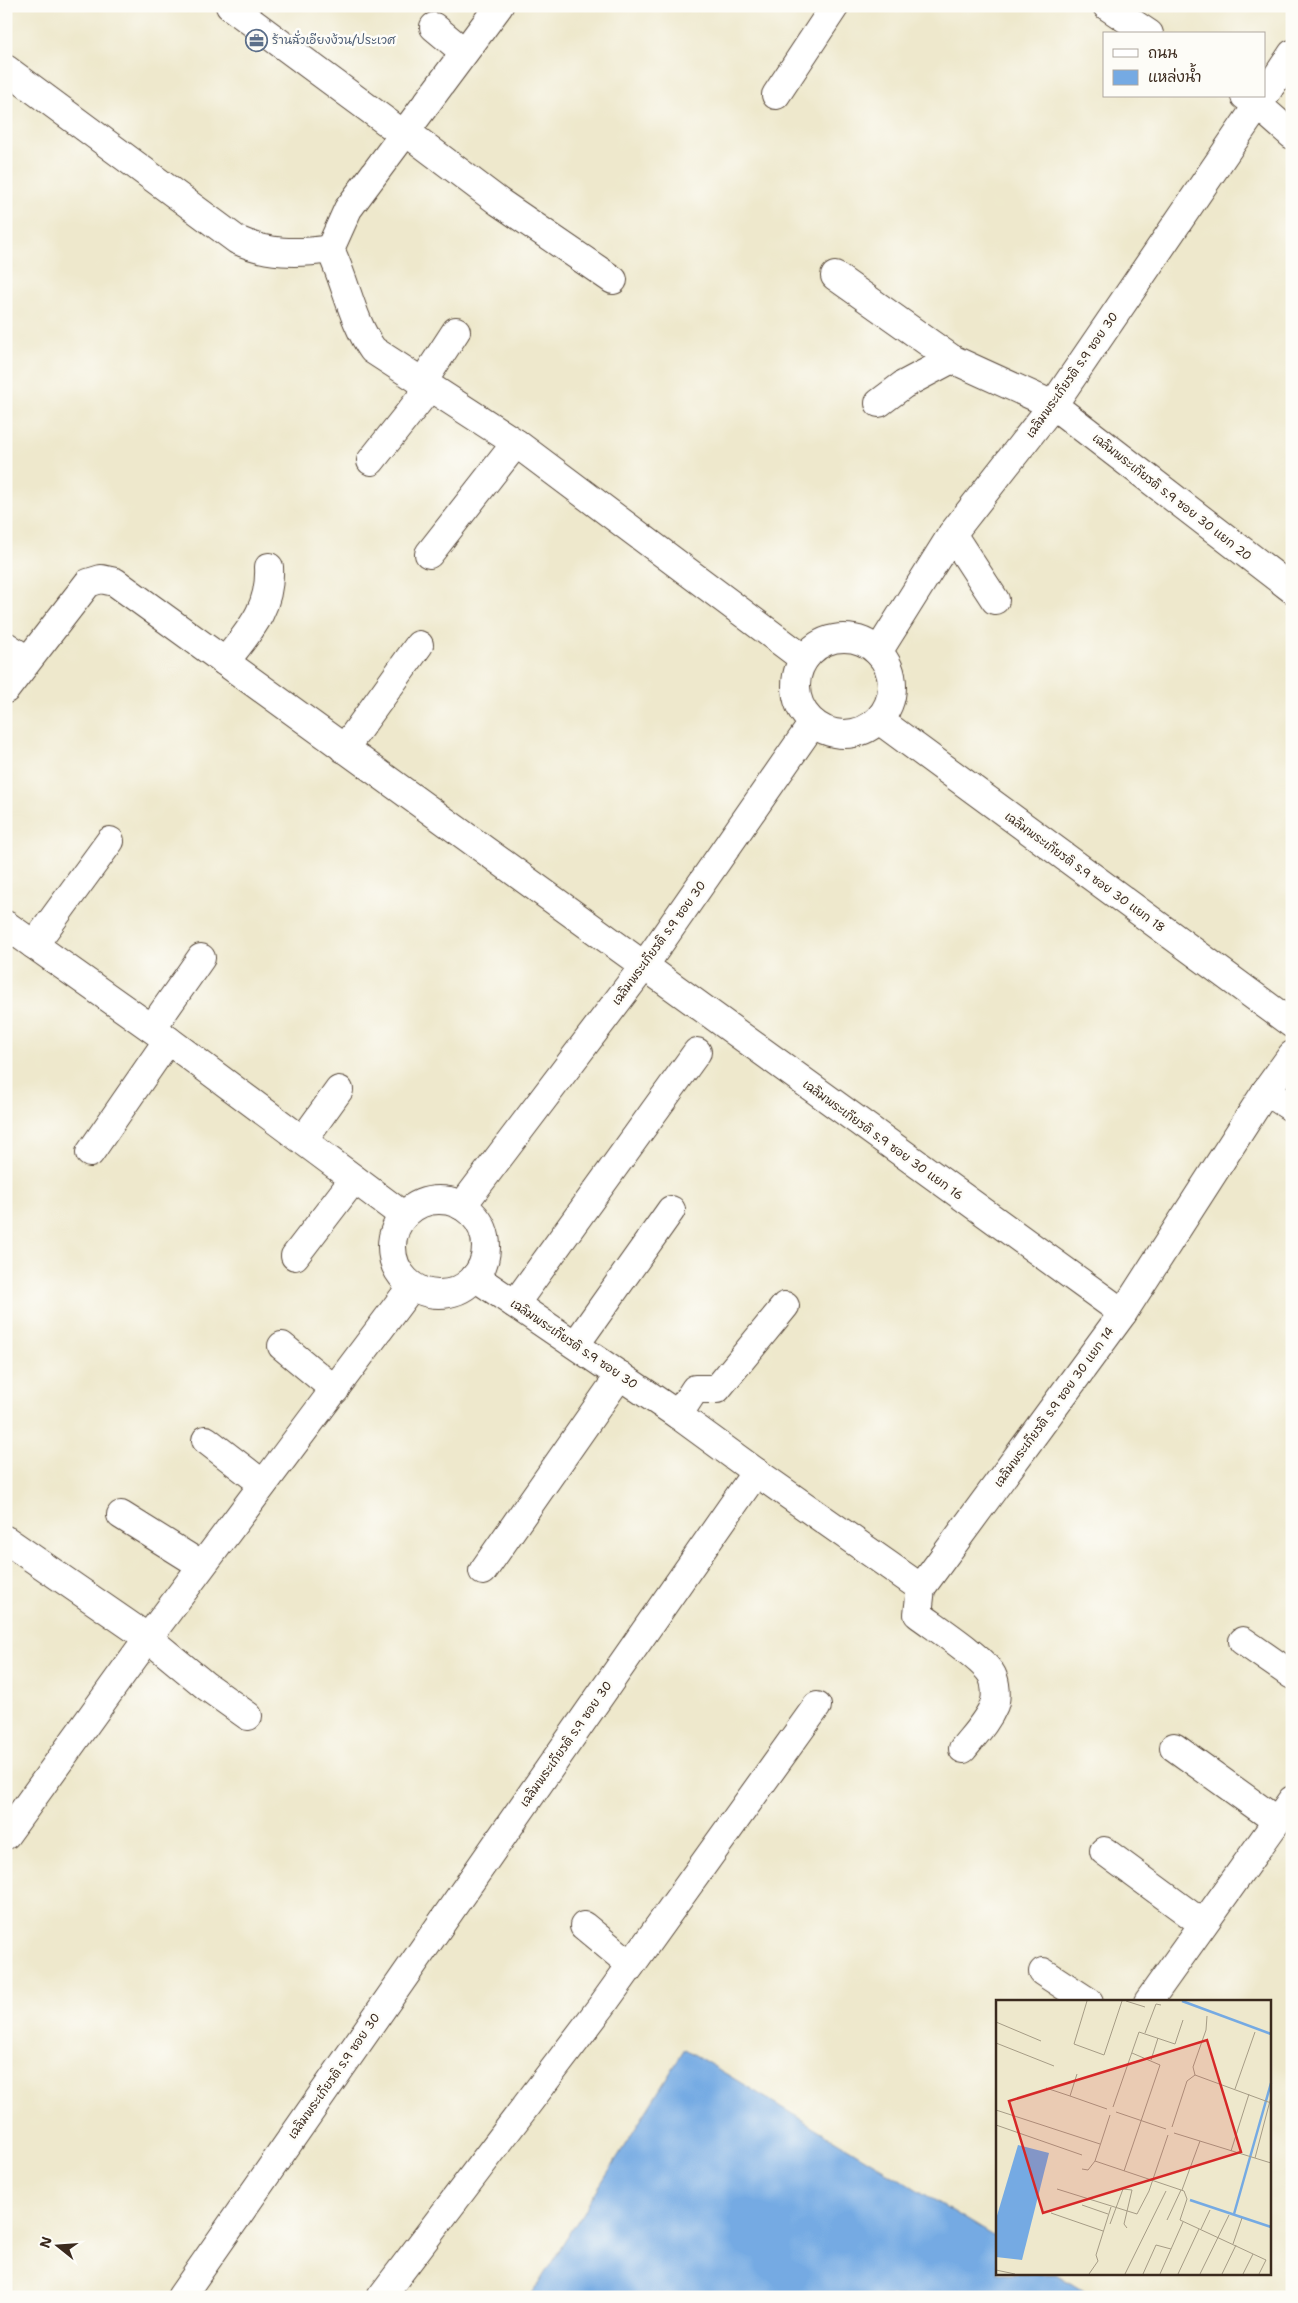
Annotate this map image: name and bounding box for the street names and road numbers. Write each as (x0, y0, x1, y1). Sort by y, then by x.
street label: เฉลิมพระเกียรติ ร.9 ซอย 30 (1022, 309, 1122, 441)
street label: เฉลิมพระเกียรติ ร.9 ซอย 30 แยก 20 (1089, 430, 1255, 564)
street label: เฉลิมพระเกียรติ ร.9 ซอย 30 แยก 18 (1002, 808, 1168, 936)
street label: เฉลิมพระเกียรติ ร.9 ซอย 30 (608, 878, 710, 1008)
street label: เฉลิมพระเกียรติ ร.9 ซอย 30 แยก 16 (800, 1076, 966, 1204)
street label: เฉลิมพระเกียรติ ร.9 ซอย 30 (507, 1295, 641, 1393)
street label: เฉลิมพระเกียรติ ร.9 ซอย 30 แยก 14 (990, 1324, 1118, 1490)
street label: เฉลิมพระเกียรติ ร.9 ซอย 30 (516, 1678, 616, 1810)
street label: เฉลิมพระเกียรติ ร.9 ซอย 30 (284, 2010, 384, 2142)

